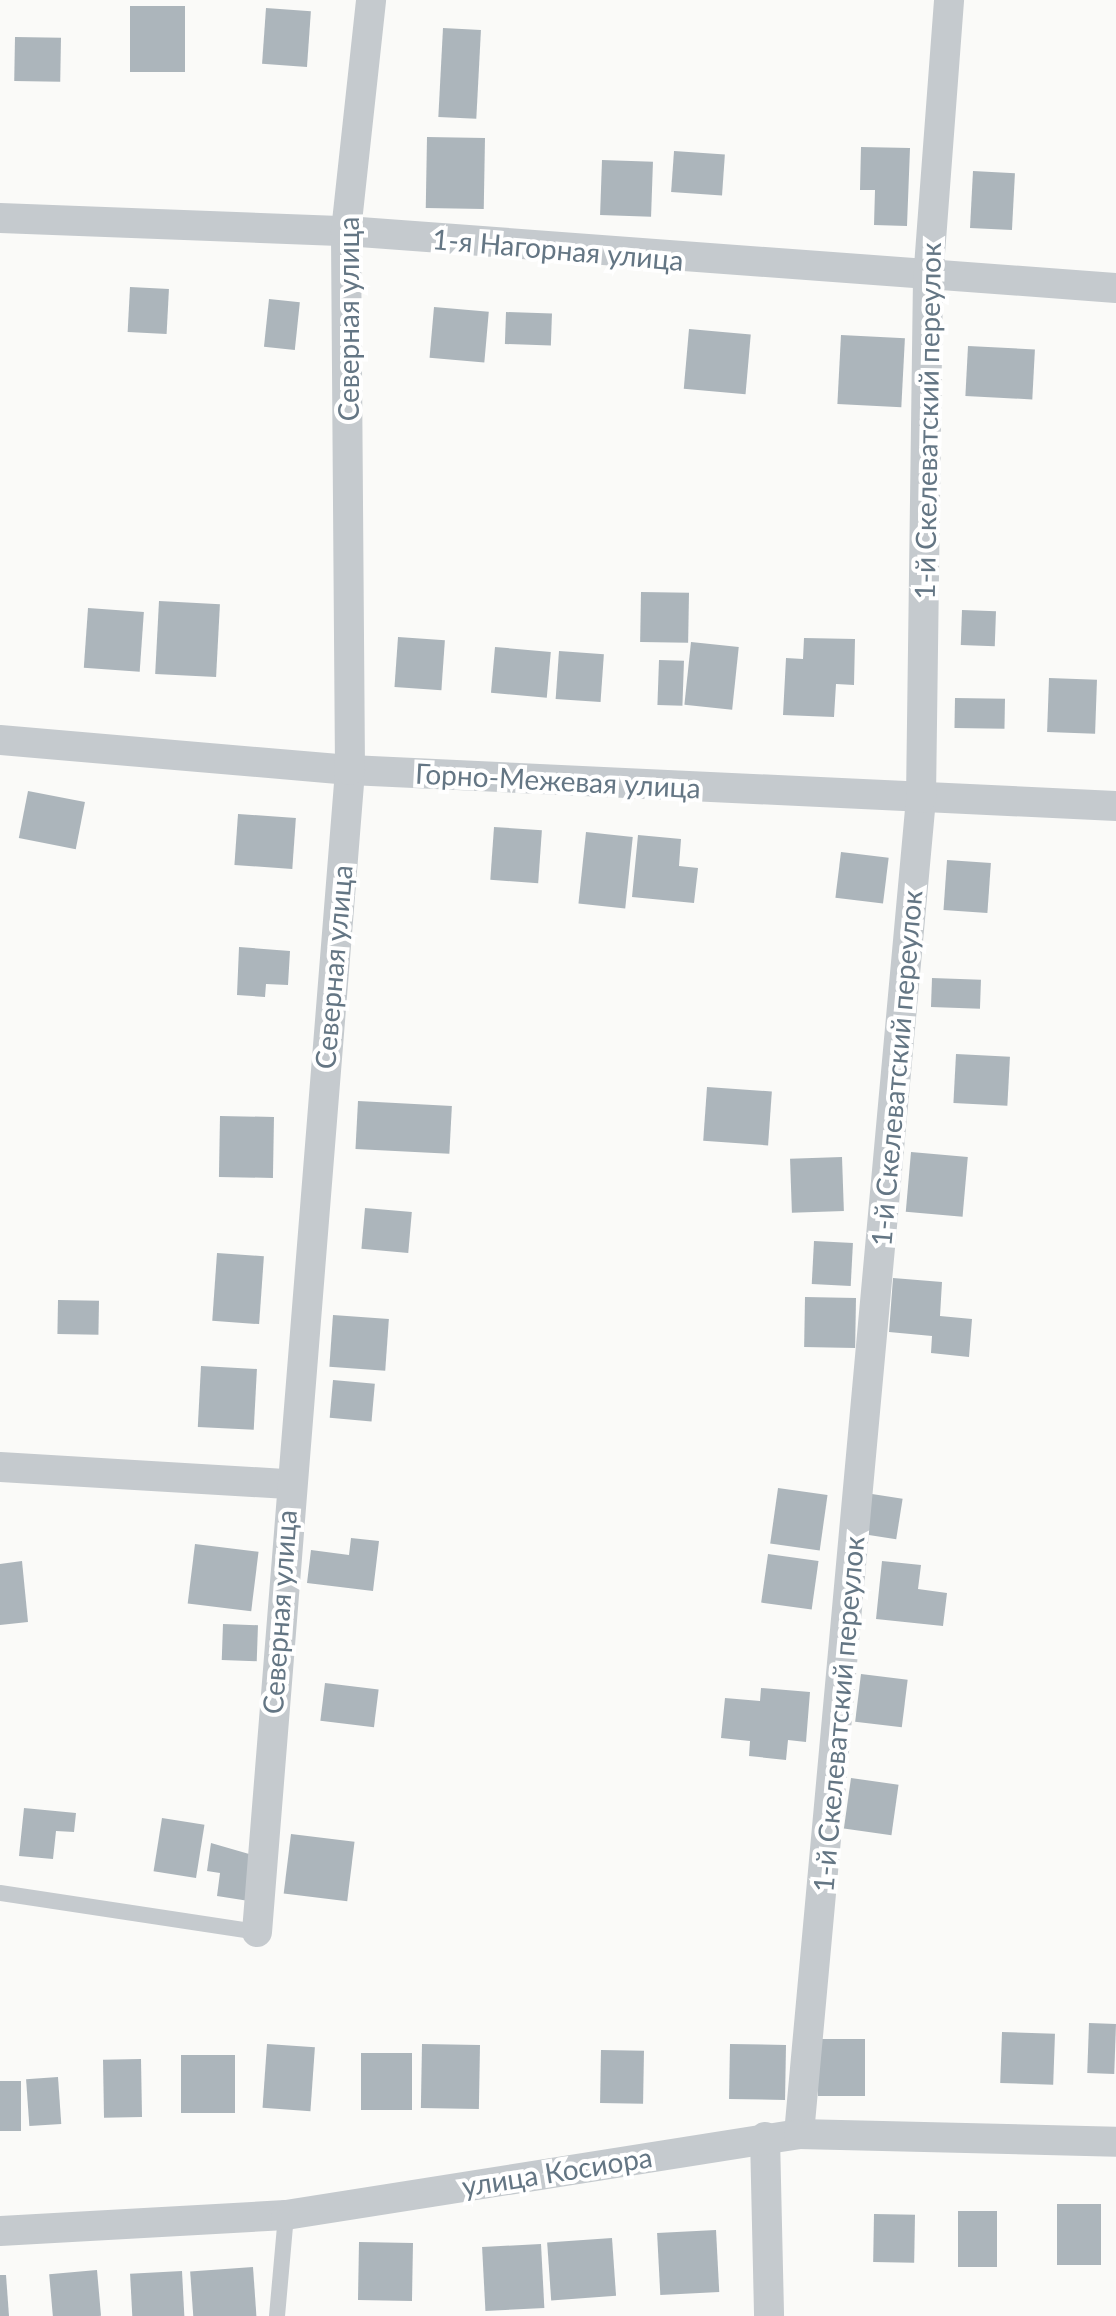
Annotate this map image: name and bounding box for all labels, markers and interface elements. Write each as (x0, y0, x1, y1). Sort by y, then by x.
street label: Северная улица (331, 217, 365, 421)
street label: 1-я Нагорная улица (431, 221, 685, 277)
street label: 1-й Скелеватский переулок (907, 242, 947, 600)
street label: Горно-Межевая улица (415, 756, 701, 804)
street label: Северная улица (307, 864, 359, 1070)
street label: 1-й Скелеватский переулок (864, 889, 928, 1247)
street label: Северная улица (255, 1509, 303, 1715)
street label: 1-й Скелеватский переулок (806, 1535, 870, 1893)
street label: улица Косиора (459, 2139, 655, 2203)

